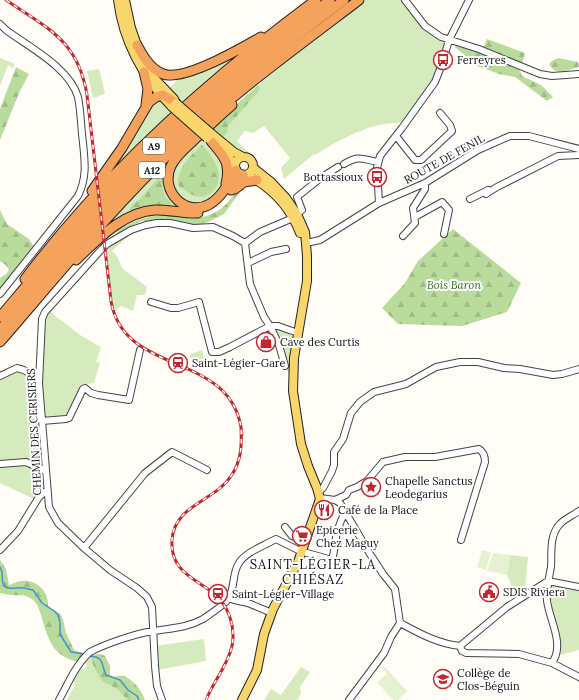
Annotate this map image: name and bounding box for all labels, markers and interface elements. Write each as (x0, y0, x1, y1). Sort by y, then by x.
bus stop icon: Ferreyres (432, 49, 454, 71)
place label: Ferreyres (457, 53, 506, 67)
street label: ROUTE DE FENIL (401, 131, 487, 187)
road number: A9 (143, 138, 165, 154)
road number: A12 (139, 162, 165, 178)
bus stop icon: Bottassioux (366, 166, 388, 188)
place label: Bottassioux (303, 170, 363, 184)
park label: Bois Baron (427, 278, 481, 292)
shop icon: Cave des Curtis (255, 331, 277, 353)
place label: Cave des Curtis (280, 335, 360, 349)
station icon: Saint-Légier-Gare (167, 352, 189, 374)
place label: Saint-Légier-Gare (192, 356, 286, 370)
street label: CHEMIN DES CERISIERS (24, 368, 44, 496)
place label: Chapelle Sanctus Leodegarius (385, 474, 473, 501)
place icon: Chapelle Sanctus Leodegarius (360, 476, 382, 498)
restaurant icon: Café de la Place (313, 499, 335, 521)
place label: Café de la Place (338, 503, 418, 517)
place label: Epicerie Chez Maguy (316, 523, 379, 550)
supermarket icon: Epicerie Chez Maguy (291, 525, 313, 547)
district label: SAINT-LÉGIER-LA CHIÉSAZ (250, 556, 376, 588)
public building icon: SDIS Riviera (478, 581, 500, 603)
station icon: Saint-Légier-Village (207, 583, 229, 605)
place label: SDIS Riviera (503, 585, 565, 599)
place label: Saint-Légier-Village (232, 587, 334, 601)
place label: Collège de Clos-Béguin (457, 666, 520, 693)
school or university icon: Collège de Clos-Béguin (432, 668, 454, 690)

